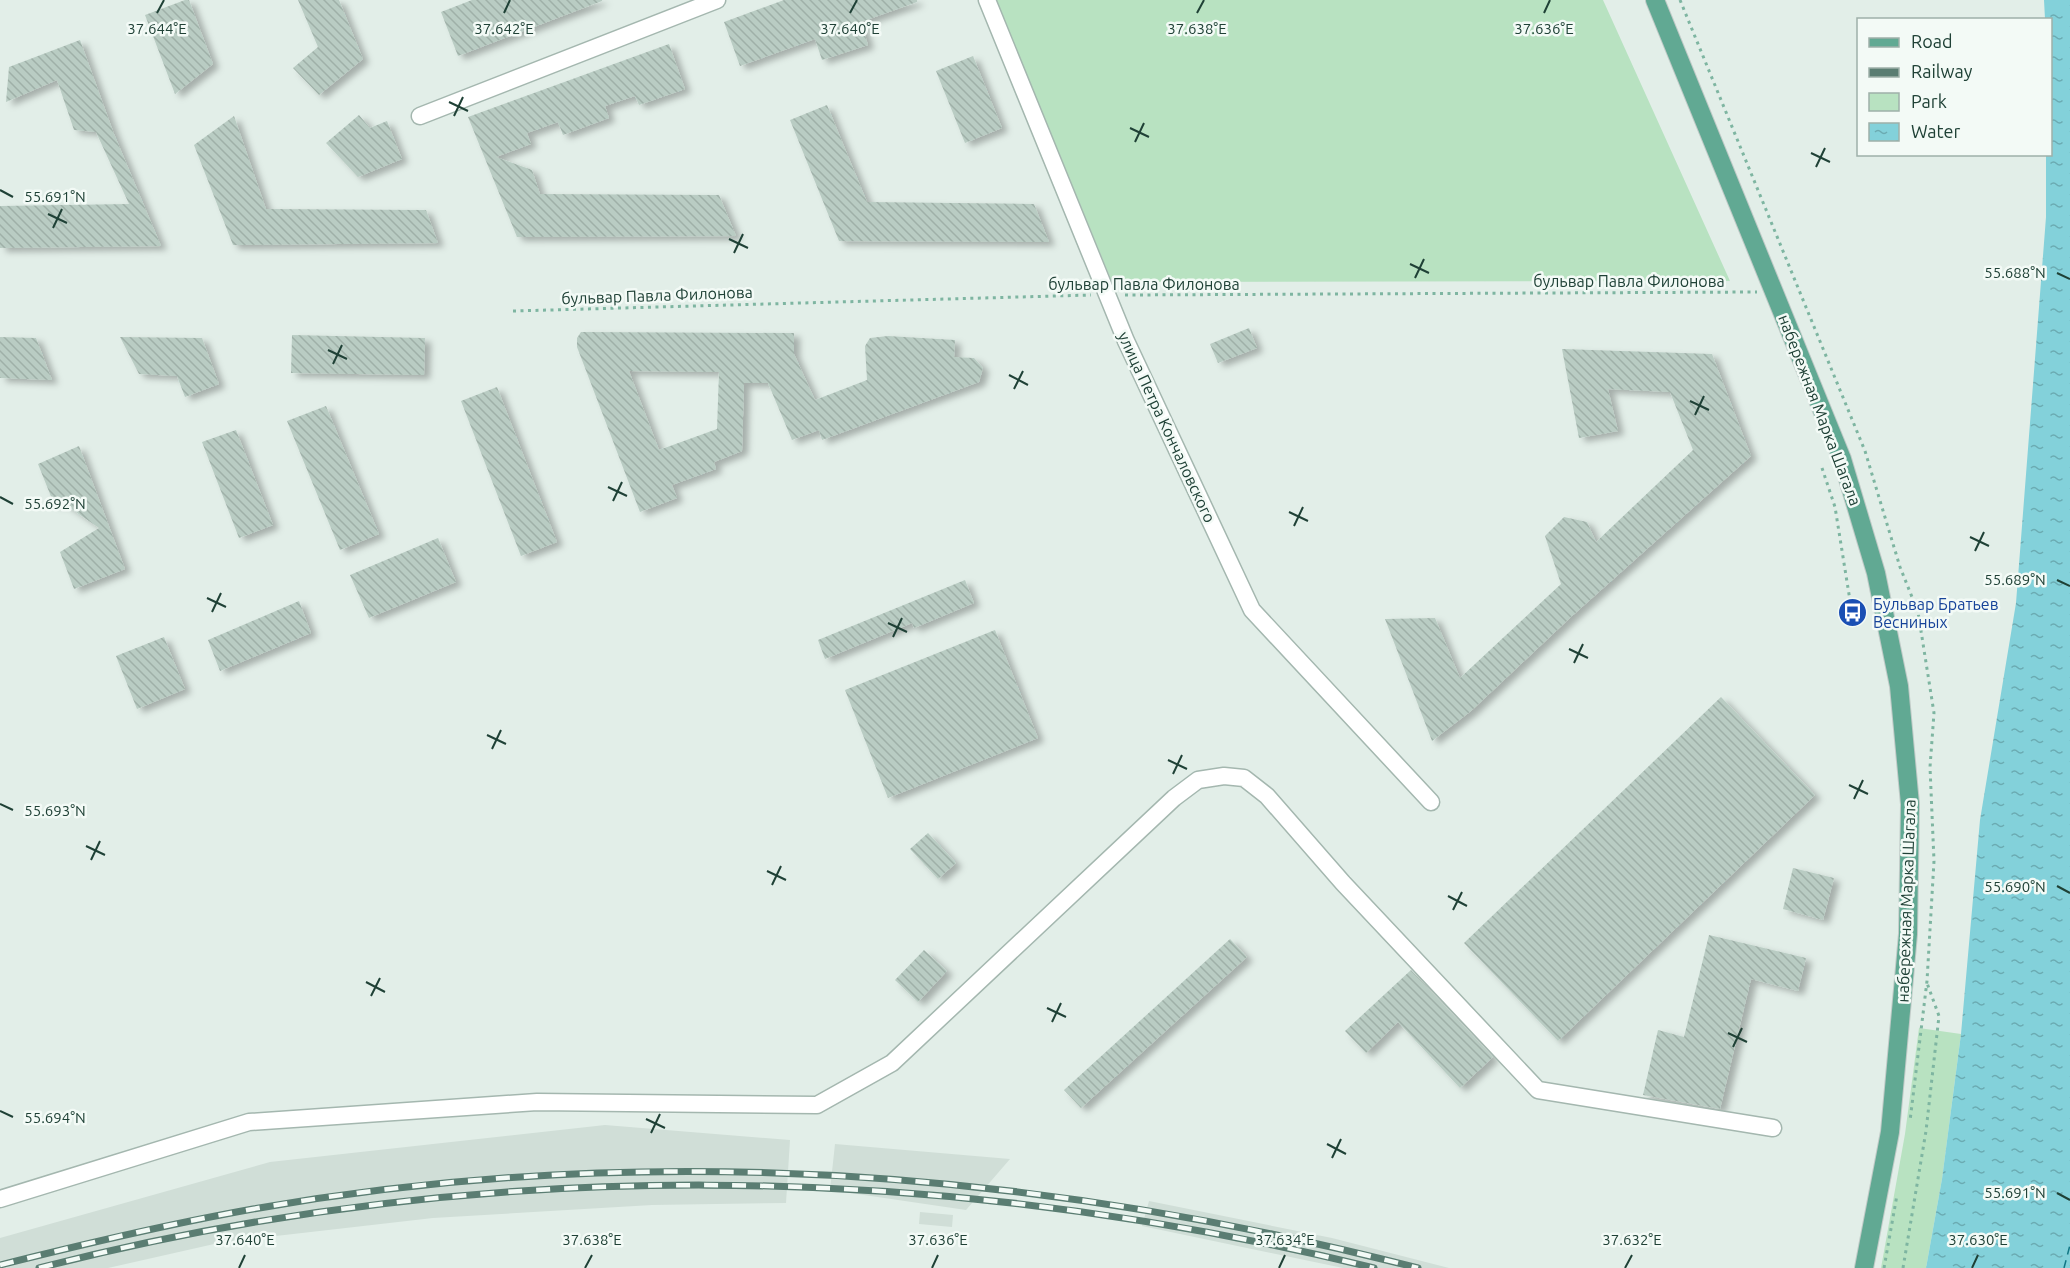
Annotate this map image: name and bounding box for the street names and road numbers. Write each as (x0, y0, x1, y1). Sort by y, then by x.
street label: бульвар Павла Филонова (1533, 272, 1725, 290)
street label: бульвар Павла Филонова (1048, 275, 1240, 293)
street label: бульвар Павла Филонова (561, 283, 753, 307)
street label: набережная Марка Шагала (1775, 312, 1865, 508)
street label: улица Петра Кончаловского (1115, 329, 1219, 525)
street label: набережная Марка Шагала (1893, 799, 1919, 1003)

